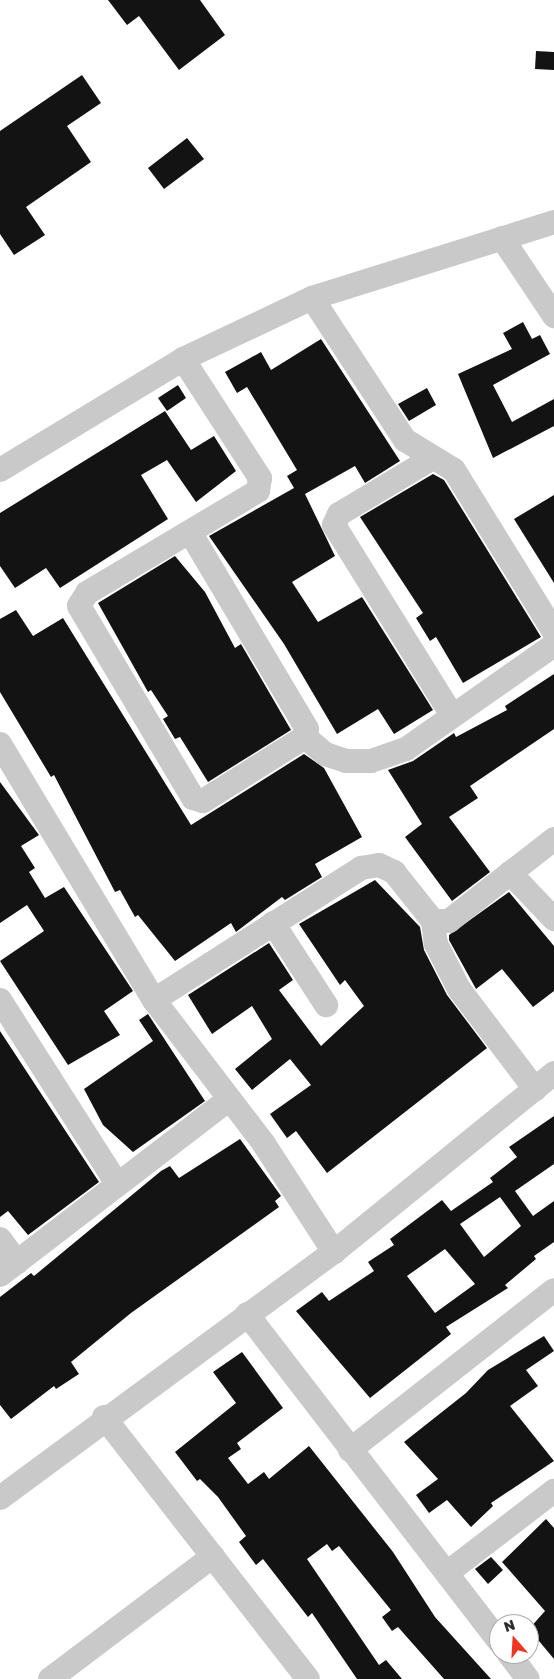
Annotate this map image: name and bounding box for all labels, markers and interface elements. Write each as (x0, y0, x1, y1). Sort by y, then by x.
north arrow (489, 1614, 539, 1664)
text: N (501, 1616, 517, 1635)

